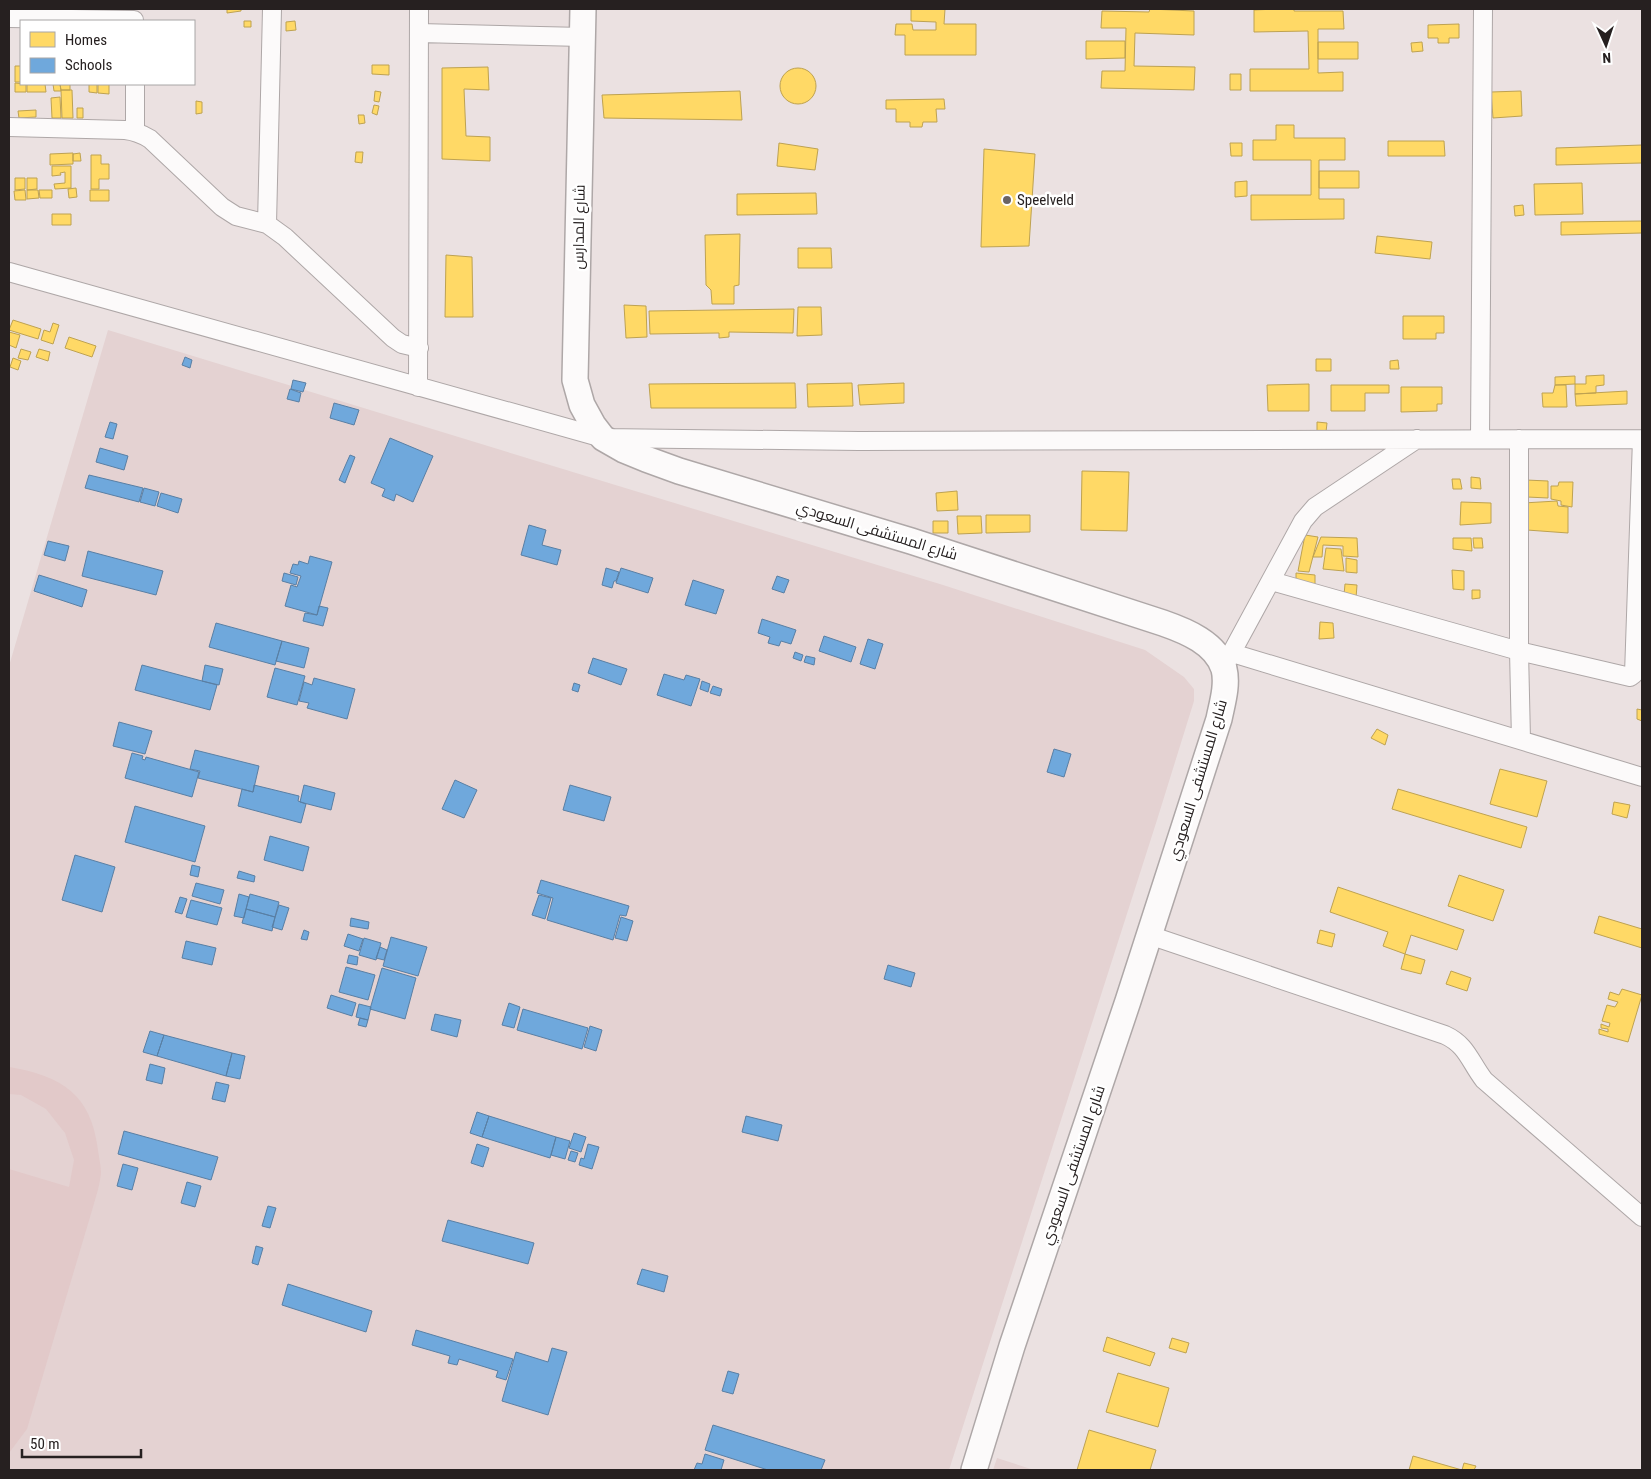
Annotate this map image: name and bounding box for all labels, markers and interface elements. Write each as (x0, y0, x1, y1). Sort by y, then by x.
legend (20, 20, 195, 85)
north arrow (1581, 20, 1631, 70)
text: Homes (65, 31, 107, 49)
text: N (1602, 50, 1611, 66)
text: Schools (65, 56, 112, 74)
street label: شارع المدارس (569, 184, 591, 270)
place label: Speelveld (1017, 191, 1074, 209)
marker: Speelveld (1001, 194, 1013, 206)
street label: شارع المستشفى السعودي (794, 498, 960, 567)
street label: شارع المستشفى السعودي (1165, 697, 1234, 863)
street label: شارع المستشفى السعودي (1037, 1083, 1112, 1248)
scale bar (22, 1426, 141, 1458)
text: 50 m (30, 1435, 60, 1453)

